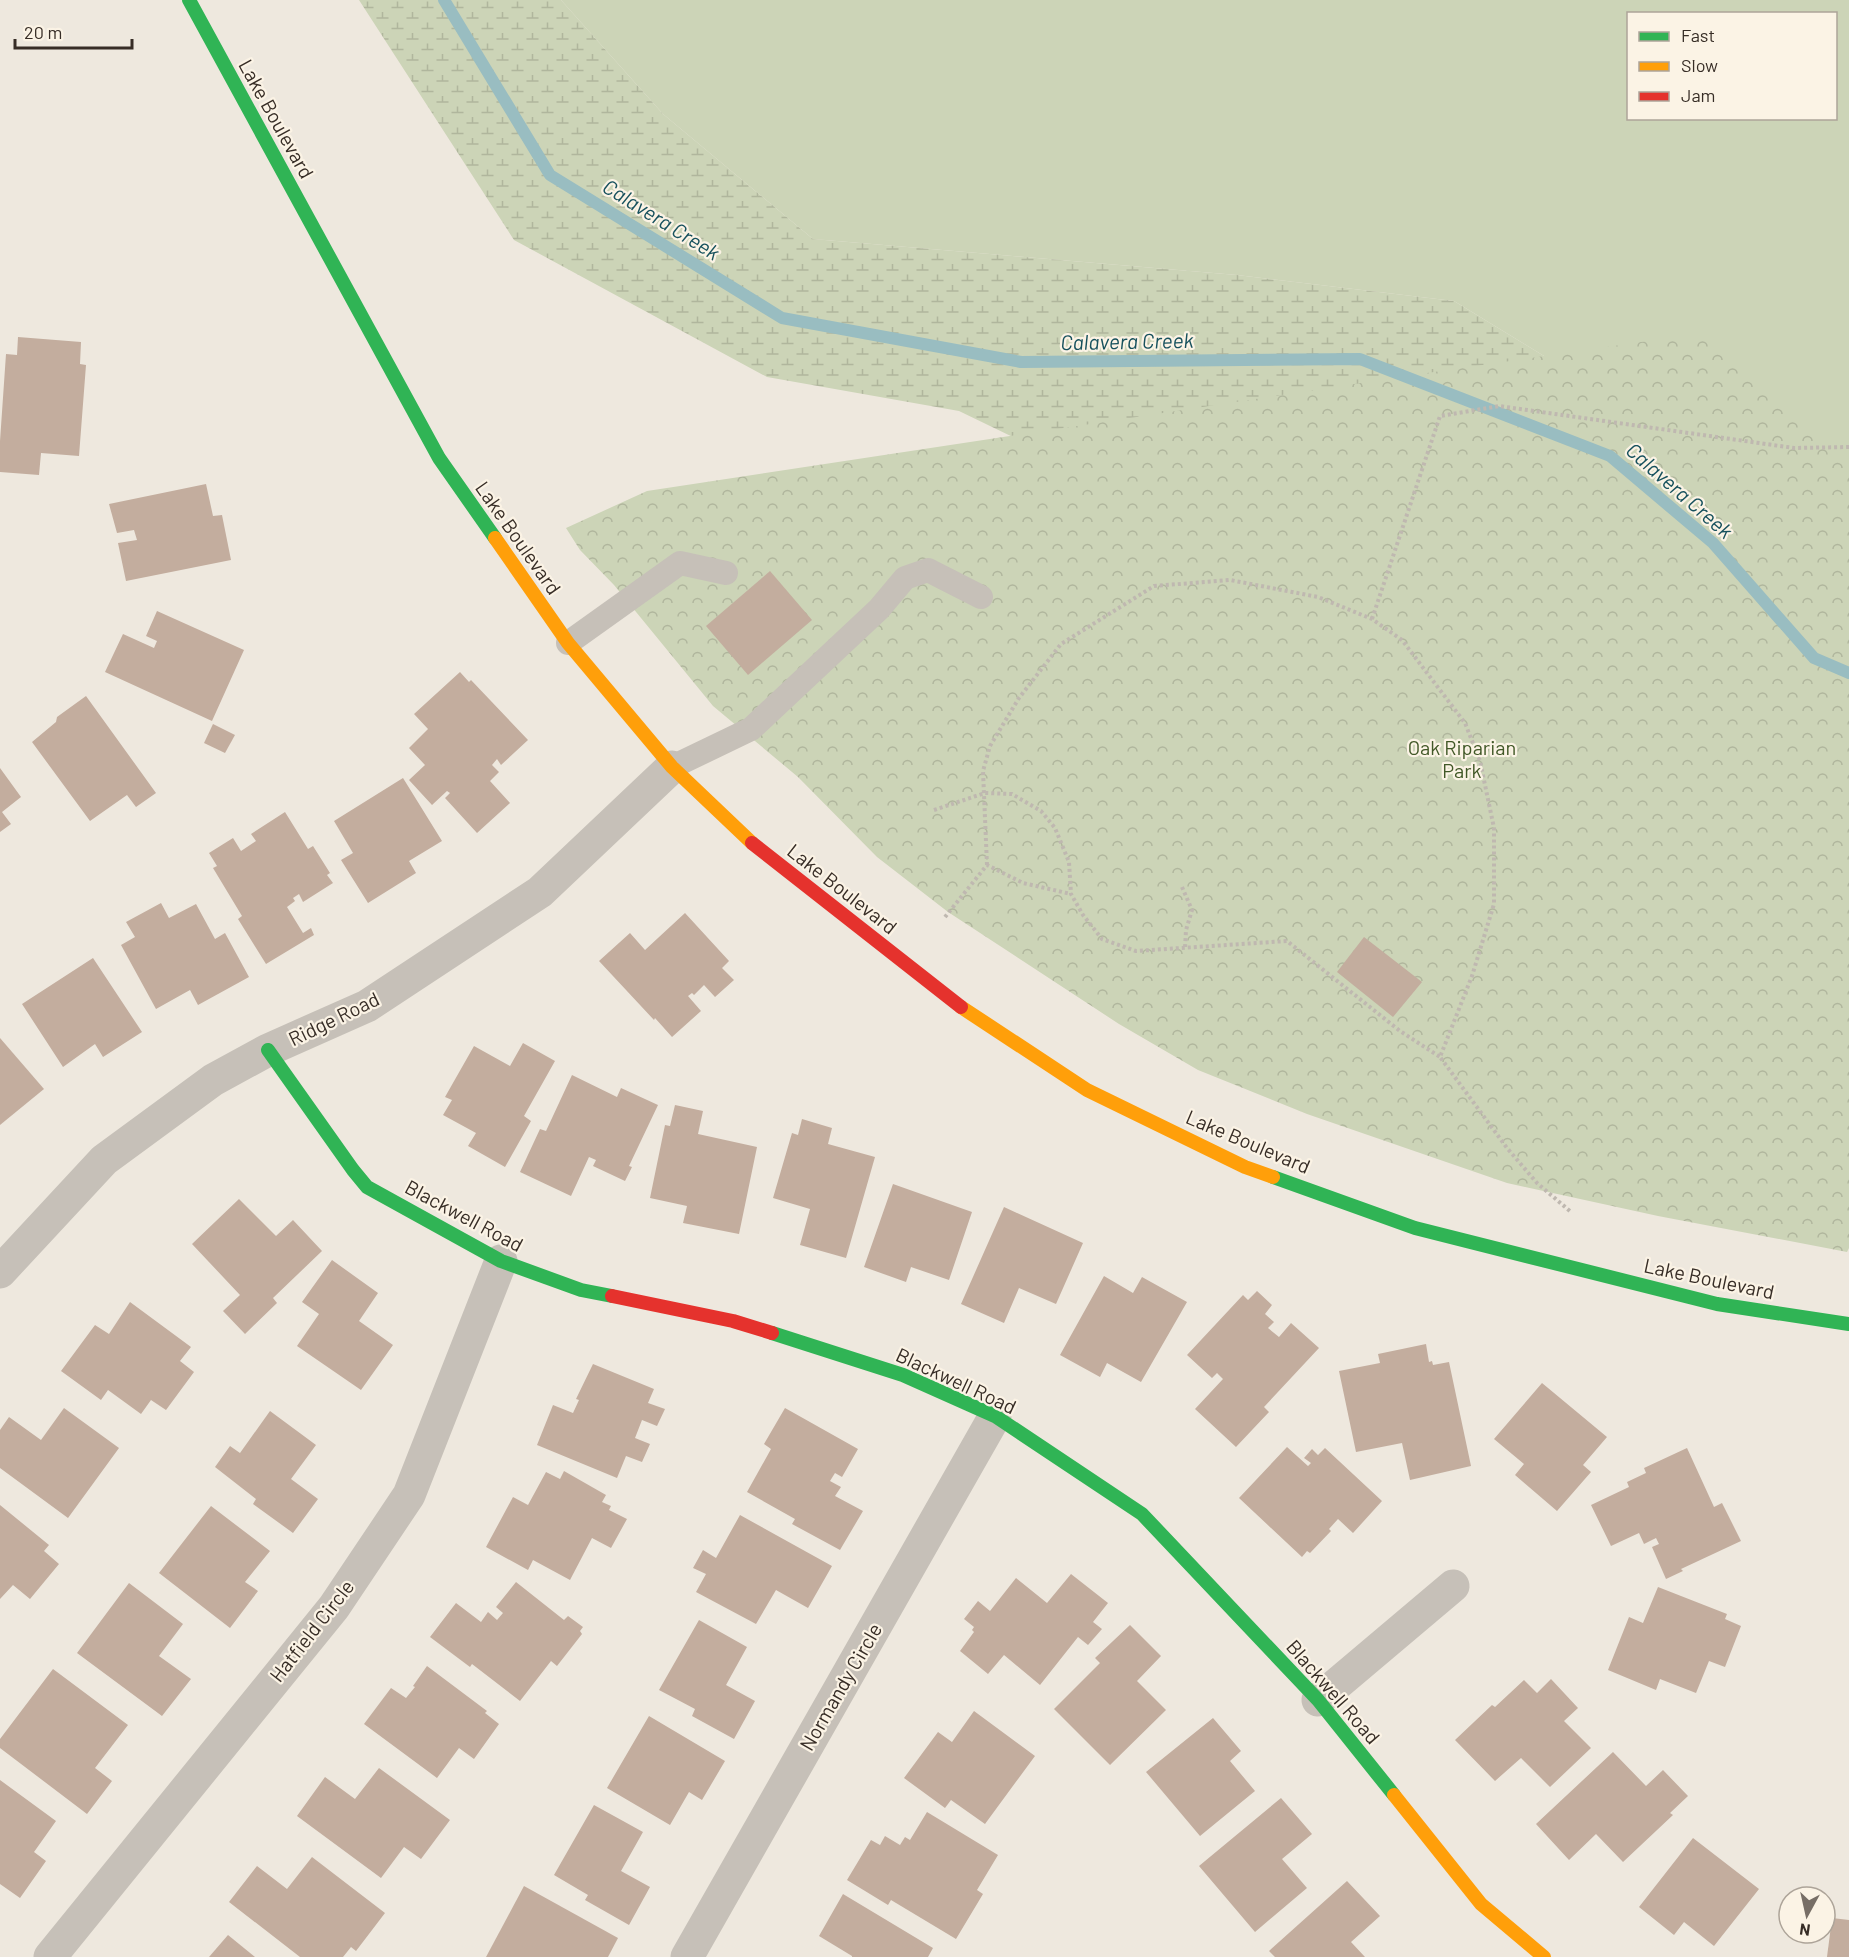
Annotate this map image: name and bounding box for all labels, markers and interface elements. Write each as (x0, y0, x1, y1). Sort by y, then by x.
scale bar (15, 12, 132, 50)
legend (1627, 12, 1837, 120)
text: 20 m (24, 21, 62, 43)
text: Fast (1681, 24, 1715, 46)
text: Slow (1681, 54, 1718, 76)
street label: Lake Boulevard (234, 55, 320, 182)
text: Jam (1681, 84, 1715, 106)
water label: Calavera Creek (599, 173, 726, 265)
water label: Calavera Creek (1060, 327, 1195, 354)
water label: Calavera Creek (1622, 437, 1739, 544)
street label: Lake Boulevard (471, 476, 567, 599)
park label: Oak Riparian Park (1408, 735, 1516, 782)
street label: Lake Boulevard (783, 838, 902, 938)
street label: Ridge Road (284, 986, 383, 1050)
street label: Lake Boulevard (1183, 1104, 1314, 1178)
street label: Blackwell Road (401, 1174, 527, 1256)
street label: Lake Boulevard (1642, 1252, 1777, 1304)
street label: Blackwell Road (892, 1342, 1020, 1418)
street label: Hatfield Circle (264, 1575, 359, 1686)
street label: Normandy Circle (794, 1618, 886, 1755)
street label: Blackwell Road (1282, 1634, 1385, 1748)
north arrow (1777, 1885, 1837, 1945)
text: N (1798, 1920, 1811, 1940)

